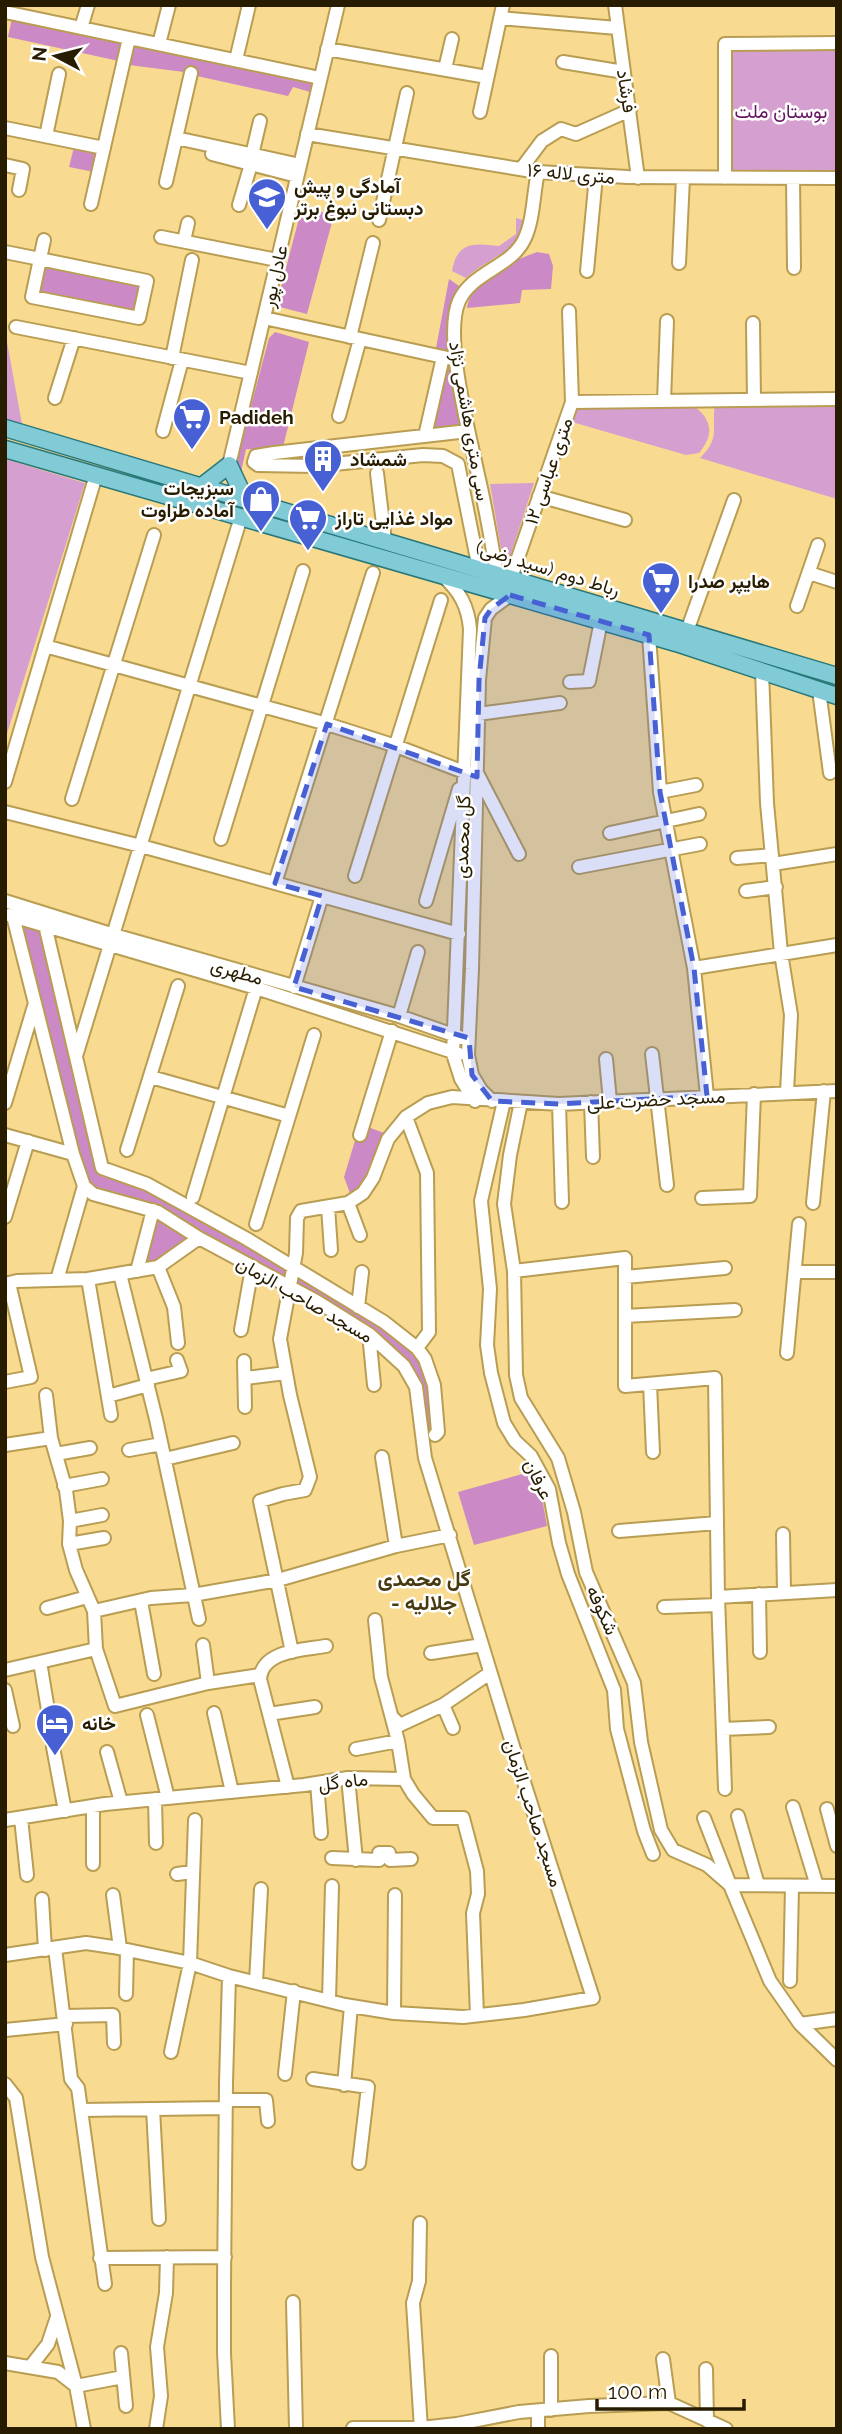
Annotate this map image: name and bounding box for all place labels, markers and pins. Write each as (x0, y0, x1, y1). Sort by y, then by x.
place label: آمادگی و پیش دبستانی نبوغ برتر (293, 175, 424, 221)
school or university icon: آمادگی و پیش دبستانی نبوغ برتر (246, 176, 288, 231)
supermarket icon: Padideh (171, 396, 213, 451)
place label: Padideh (219, 406, 294, 428)
building icon: شمشاد (302, 438, 344, 493)
place label: شمشاد (350, 448, 407, 470)
place label: سبزیجات آماده طراوت (141, 477, 235, 523)
shop icon: سبزیجات آماده طراوت (240, 478, 282, 533)
supermarket icon: مواد غذایی تاراز (287, 497, 329, 552)
place label: مواد غذایی تاراز (334, 507, 453, 531)
supermarket icon: هایپر صدرا (640, 560, 682, 615)
place label: هایپر صدرا (688, 570, 770, 595)
hotel icon: خانه (34, 1702, 76, 1757)
place label: خانه (82, 1712, 116, 1734)

